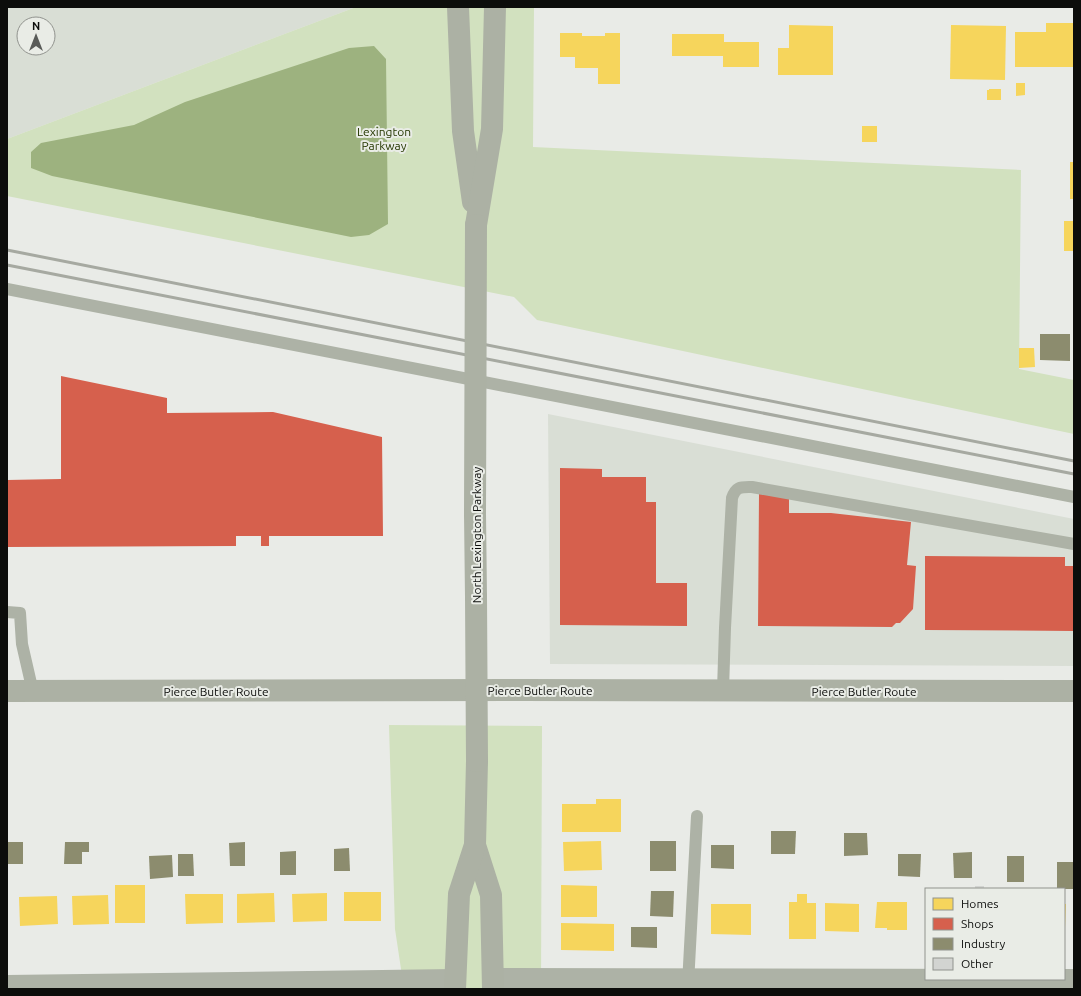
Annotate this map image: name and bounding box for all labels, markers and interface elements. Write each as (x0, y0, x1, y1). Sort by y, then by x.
north arrow (16, 16, 56, 56)
text: N (32, 20, 40, 32)
park label: Lexington Parkway (357, 125, 411, 152)
street label: North Lexington Parkway (470, 467, 483, 603)
street label: Pierce Butler Route (487, 684, 593, 697)
street label: Pierce Butler Route (163, 685, 269, 698)
street label: Pierce Butler Route (811, 685, 917, 698)
legend (925, 888, 1065, 980)
text: Homes (961, 897, 999, 910)
text: Shops (961, 917, 993, 930)
text: Industry (961, 937, 1006, 950)
text: Other (961, 957, 994, 970)

